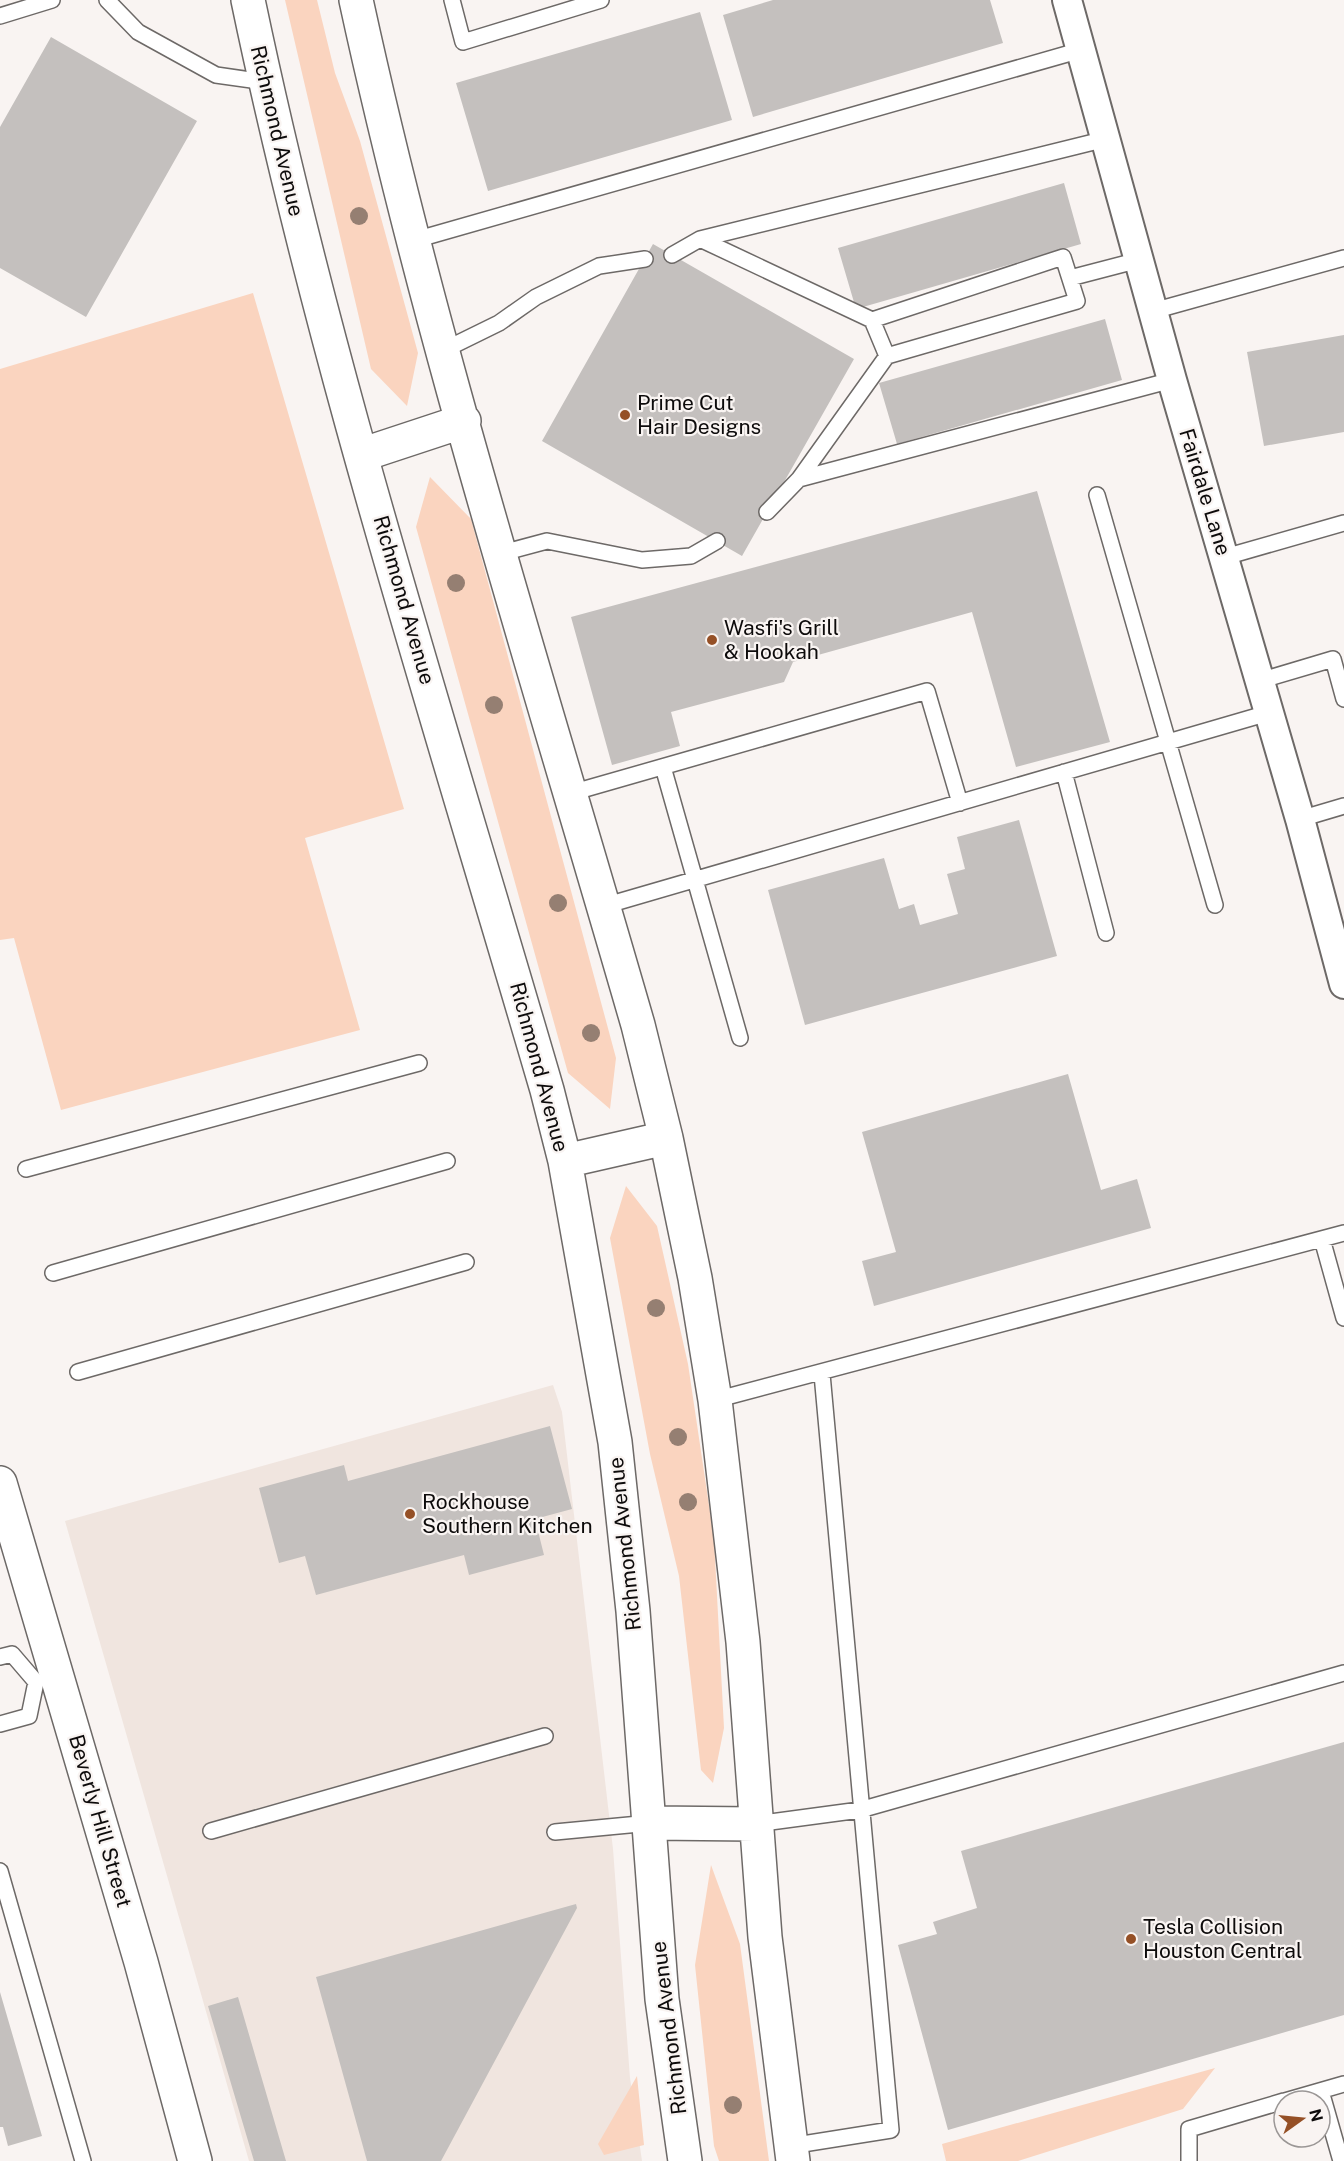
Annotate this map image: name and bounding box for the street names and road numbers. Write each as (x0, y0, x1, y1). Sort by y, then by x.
street label: Richmond Avenue (246, 43, 309, 219)
street label: Fairdale Lane (1174, 425, 1237, 558)
street label: Richmond Avenue (368, 513, 441, 687)
street label: Richmond Avenue (505, 979, 574, 1154)
street label: Richmond Avenue (603, 1456, 646, 1632)
street label: Beverly Hill Street (64, 1731, 137, 1910)
street label: Richmond Avenue (645, 1940, 692, 2116)

